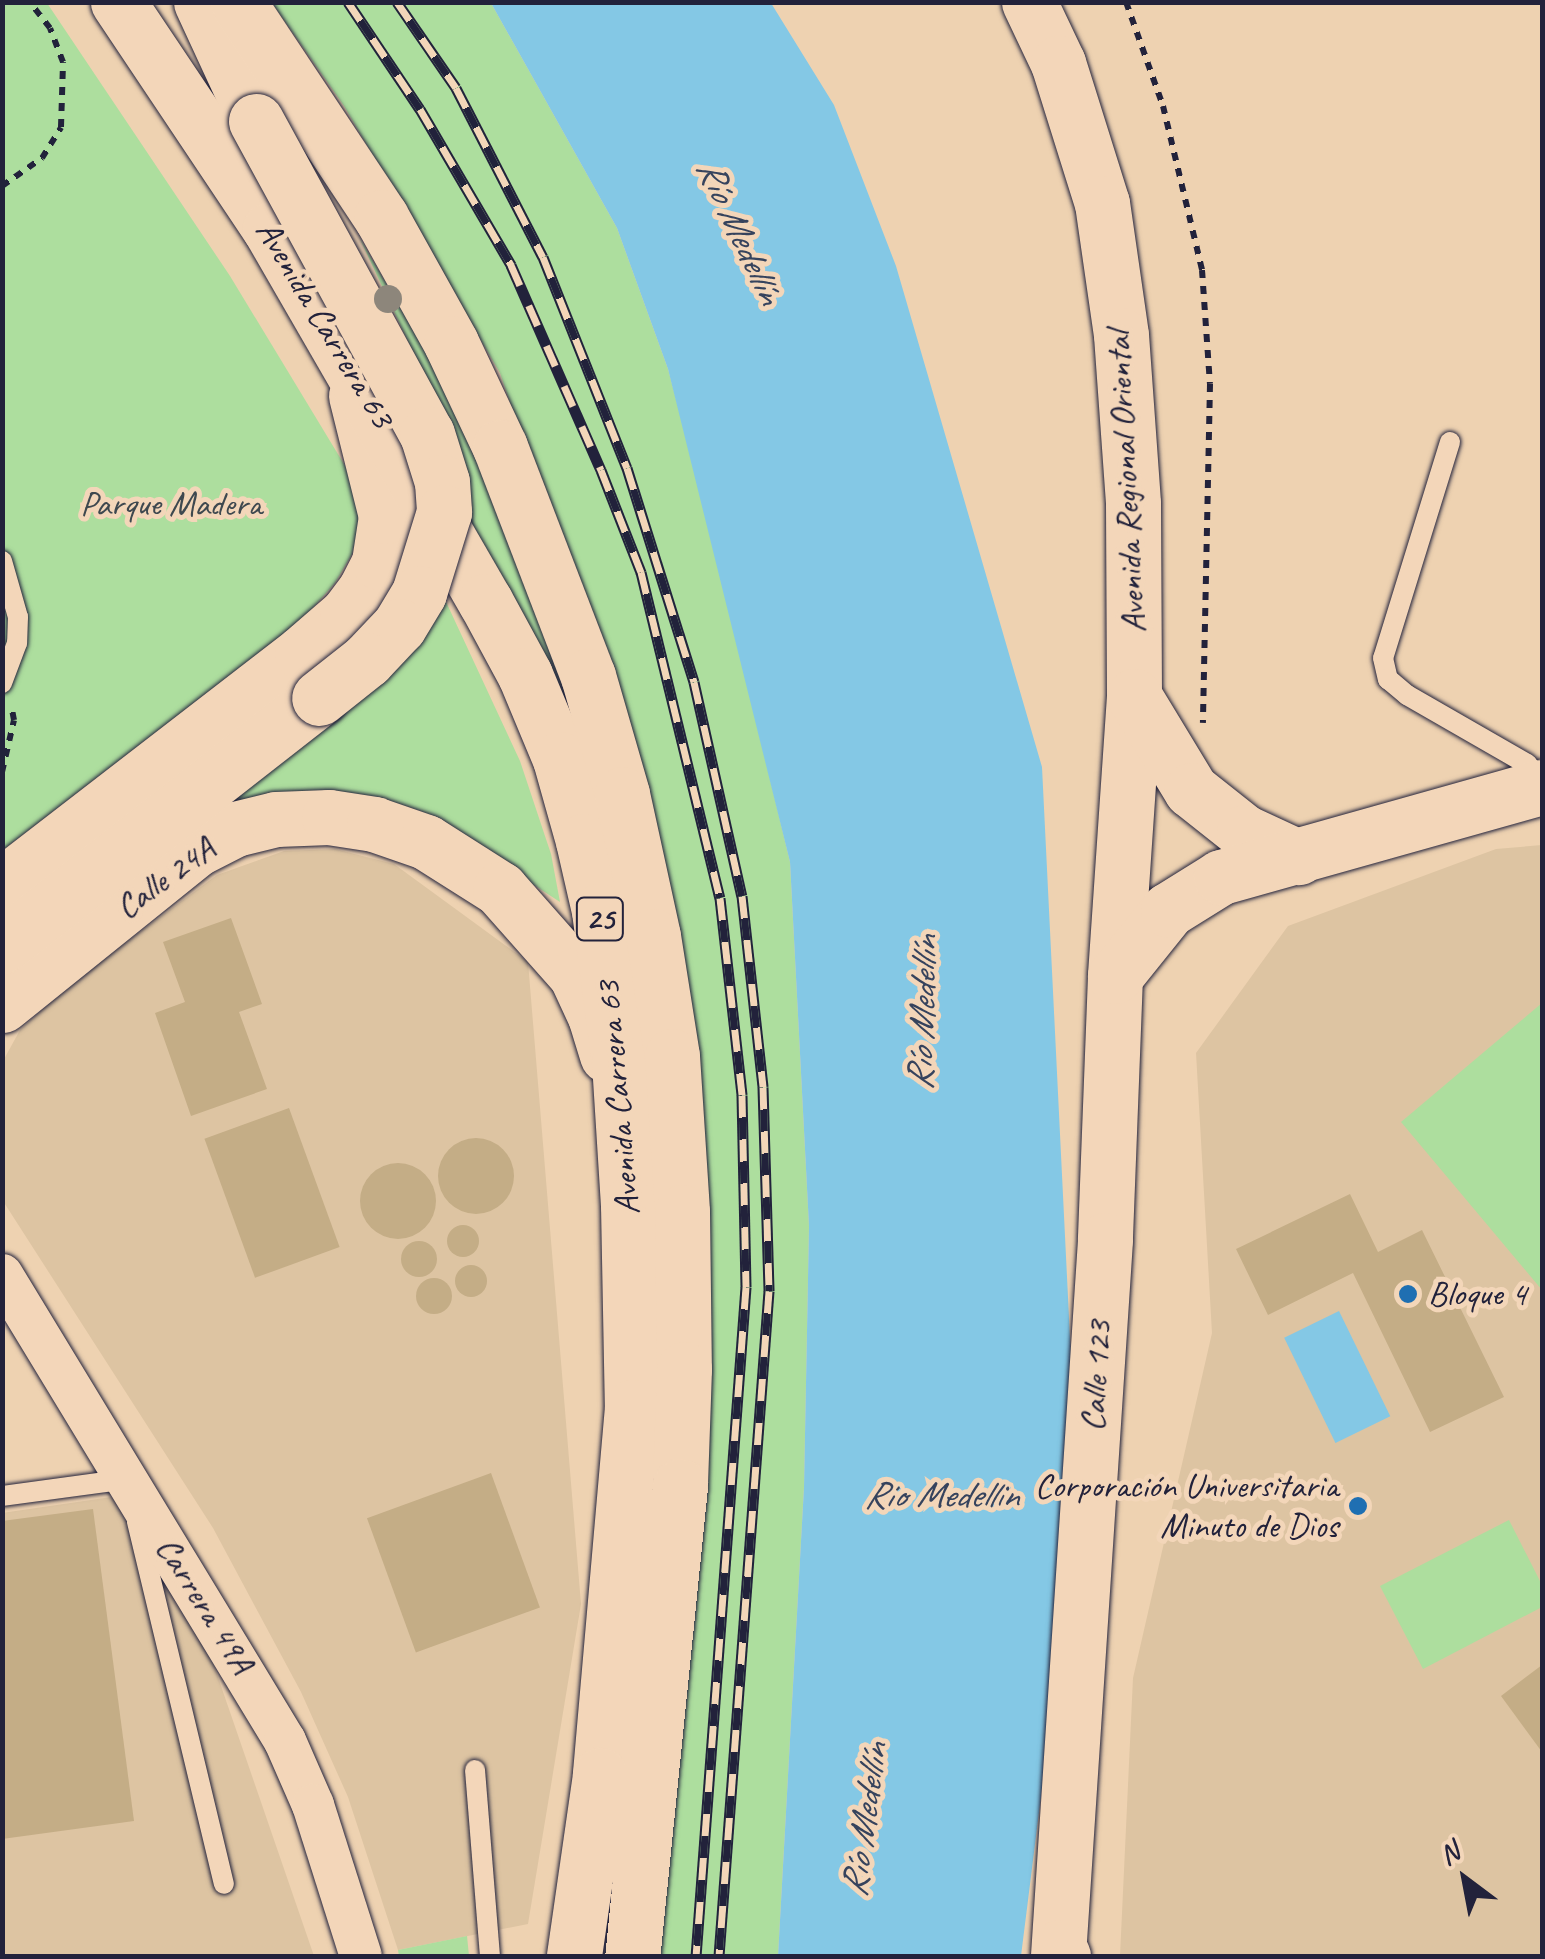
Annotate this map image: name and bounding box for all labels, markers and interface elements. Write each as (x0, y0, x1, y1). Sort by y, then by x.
water label: Río Medellín (687, 152, 793, 310)
street label: Avenida Carrera 63 (247, 213, 403, 435)
street label: Avenida Regional Oriental (1097, 330, 1155, 634)
park label: Parque Madera (80, 483, 262, 525)
street label: Calle 24A (107, 828, 223, 928)
road number: 25 (575, 892, 625, 946)
water label: Río Medellín (897, 935, 947, 1091)
street label: Avenida Carrera 63 (587, 979, 649, 1217)
place label: Bloque 4 (1428, 1273, 1527, 1315)
marker: Bloque 4 (1397, 1283, 1419, 1305)
street label: Calle 123 (1071, 1319, 1121, 1433)
place label: Corporación Universitaria Minuto de Dios (1035, 1465, 1338, 1547)
water label: Rio Medellin (864, 1472, 1018, 1518)
marker: Corporación Universitaria Minuto de Dios (1347, 1495, 1369, 1517)
street label: Carrera 49A (147, 1529, 263, 1681)
water label: Río Medellín (831, 1740, 897, 1900)
north arrow (1415, 1829, 1515, 1929)
text: N (1432, 1834, 1465, 1873)

